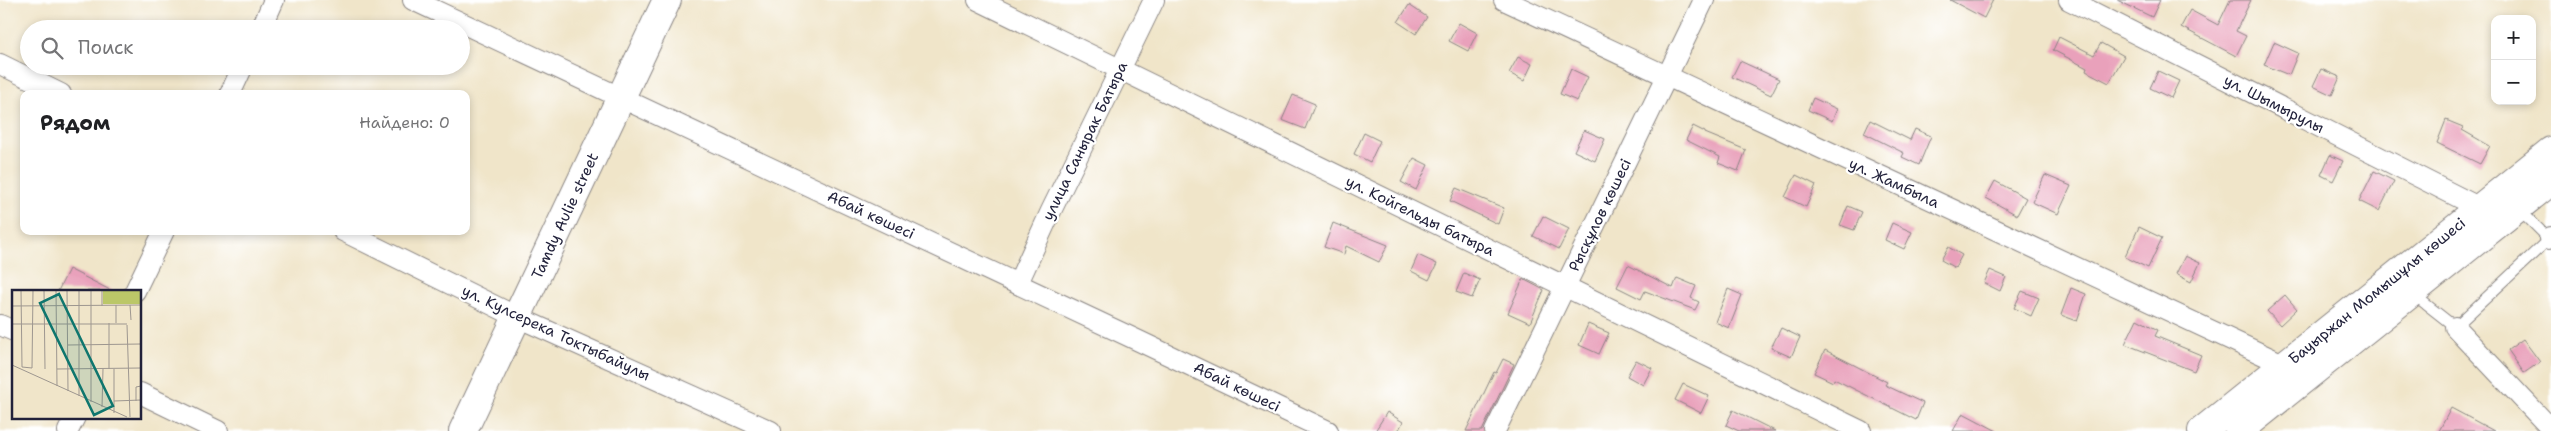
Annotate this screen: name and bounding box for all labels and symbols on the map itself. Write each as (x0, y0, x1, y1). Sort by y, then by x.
street label: улица Санырак Батыра (1038, 58, 1132, 224)
street label: ул. Шымырулы (2220, 70, 2328, 138)
street label: Tamdy Aulie street (527, 150, 603, 282)
street label: ул. Жамбыла (1846, 153, 1943, 213)
street label: Рысқұлов көшесі (1564, 155, 1636, 275)
street label: ул. Койгельды батыра (1342, 171, 1498, 261)
street label: Абай көшесі (824, 186, 918, 244)
street label: Бауыржан Момышұлы көшесі (2284, 213, 2470, 369)
street label: ул. Кулсерека Токтыбайулы (459, 281, 653, 385)
inset map (12, 290, 141, 418)
street label: Абай көшесі (1190, 357, 1284, 417)

